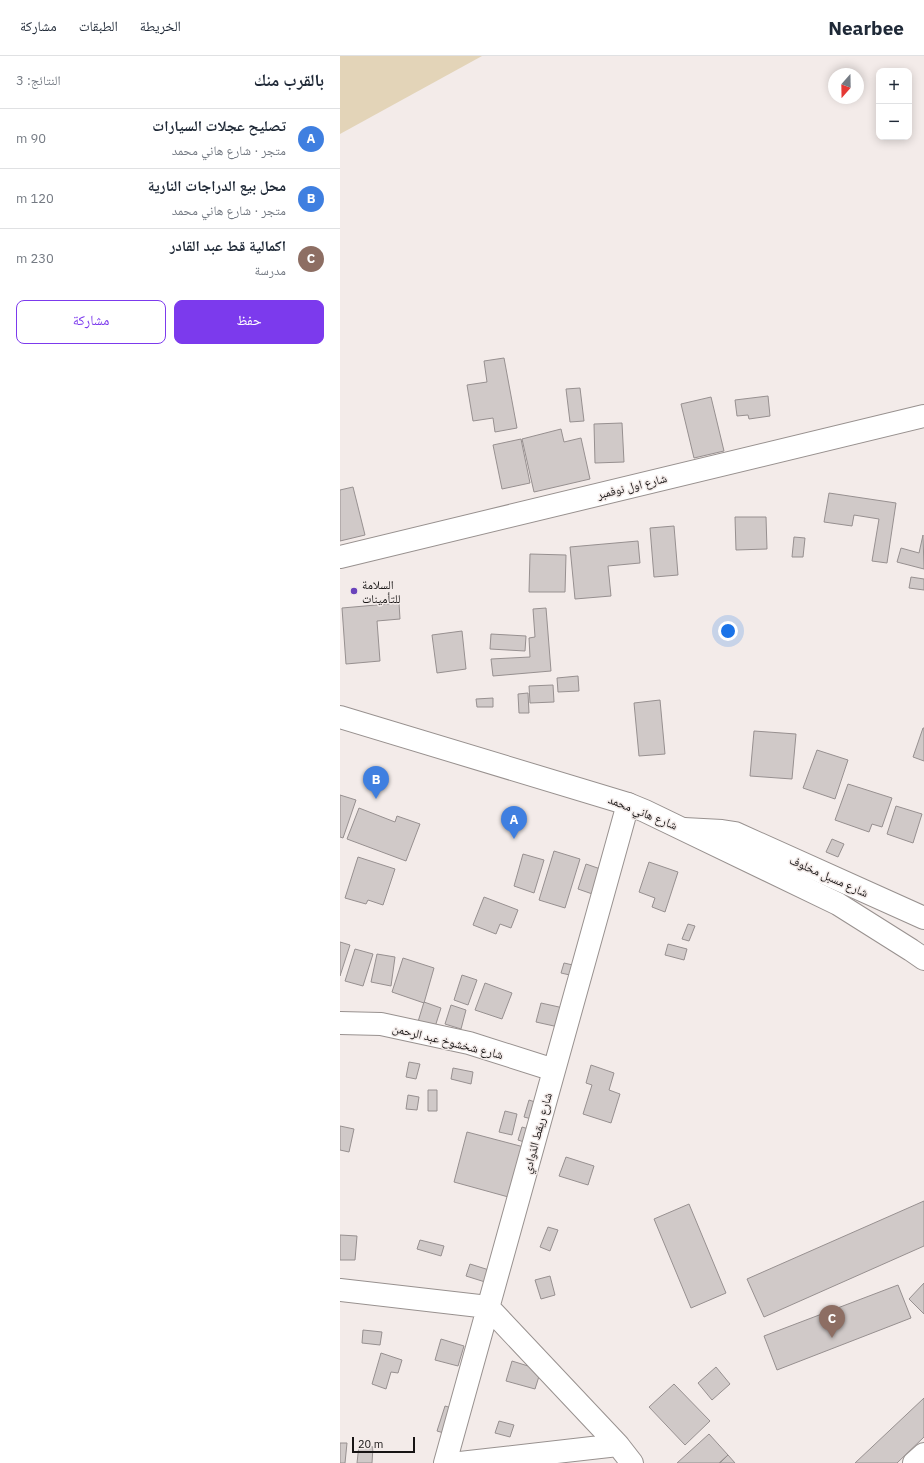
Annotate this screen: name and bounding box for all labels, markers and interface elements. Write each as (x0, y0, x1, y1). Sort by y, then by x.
text: Nearbee (828, 16, 904, 40)
text: مشاركة (20, 17, 57, 35)
text: الطبقات (79, 17, 118, 35)
text: الخريطة (140, 17, 181, 35)
north arrow (828, 68, 864, 104)
map controls (876, 68, 912, 140)
button: + (876, 68, 912, 104)
text: بالقرب منك (254, 69, 324, 91)
text: النتائج: 3 (16, 72, 61, 89)
button: − (876, 104, 912, 140)
text: تصليح عجلات السيارات (152, 116, 286, 135)
text: 90 m (16, 130, 46, 147)
text: A (307, 130, 315, 147)
text: متجر · شارع هاني محمد (172, 142, 286, 159)
text: محل بيع الدراجات النارية (148, 176, 286, 195)
text: 120 m (16, 190, 54, 207)
text: B (307, 190, 315, 207)
text: متجر · شارع هاني محمد (172, 202, 286, 219)
text: اكمالية قط عبد القادر (170, 236, 286, 255)
text: 230 m (16, 250, 54, 267)
text: C (307, 250, 315, 267)
text: مدرسة (254, 262, 286, 279)
button: مشاركة (16, 300, 166, 344)
button: حفظ (174, 300, 324, 344)
street label: شارع اول نوفمبر (595, 470, 669, 503)
place label: السلامة للتأمينات (362, 577, 400, 606)
marker: السلامة للتأمينات (349, 586, 359, 596)
your location (718, 621, 738, 641)
pin: B (363, 766, 389, 799)
street label: شارع هاني محمد (605, 791, 680, 836)
pin: A (501, 806, 527, 839)
street label: شارع مسبل مخلوف (787, 852, 871, 901)
street label: شارع شخشوخ عبد الرحمن (391, 1020, 505, 1063)
street label: شارع ريقط الذوادي (519, 1091, 558, 1176)
pin: C (819, 1305, 845, 1338)
scale bar (352, 1435, 415, 1454)
text: 20 m (358, 1437, 383, 1451)

